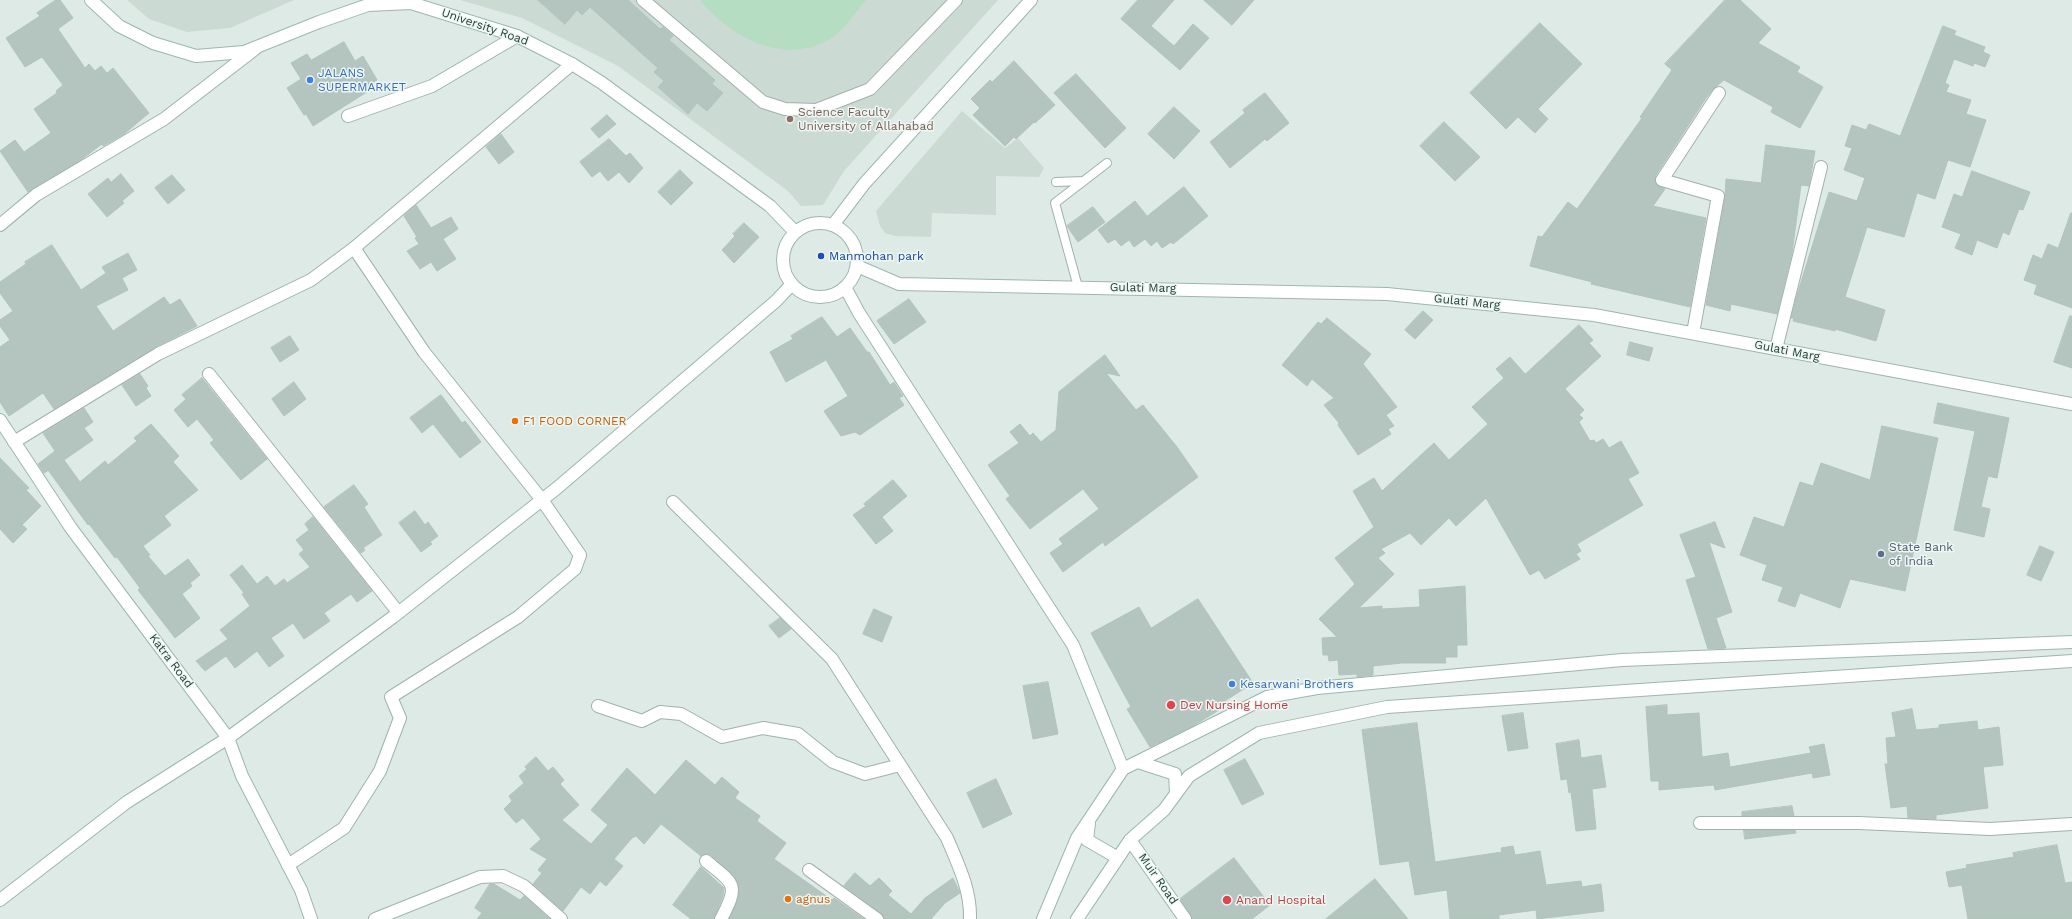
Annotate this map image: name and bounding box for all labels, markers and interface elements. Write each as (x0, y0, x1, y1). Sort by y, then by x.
street label: University Road (440, 5, 530, 49)
place label: JALANS SUPERMARKET (318, 66, 406, 94)
marker: JALANS SUPERMARKET (305, 75, 315, 85)
place label: Science Faculty University of Allahabad (798, 105, 934, 133)
marker: Science Faculty University of Allahabad (785, 114, 795, 124)
place label: Manmohan park (829, 249, 924, 263)
marker: Manmohan park (816, 251, 826, 261)
street label: Gulati Marg (1110, 280, 1176, 296)
street label: Gulati Marg (1433, 291, 1501, 313)
street label: Gulati Marg (1753, 338, 1821, 364)
place label: F1 FOOD CORNER (523, 414, 627, 428)
marker: F1 FOOD CORNER (510, 416, 520, 426)
place label: State Bank of India (1889, 540, 1953, 568)
marker: State Bank of India (1876, 549, 1886, 559)
street label: Katra Road (146, 631, 196, 691)
place label: Kesarwani Brothers (1240, 677, 1354, 691)
marker: Kesarwani Brothers (1227, 679, 1237, 689)
place label: Dev Nursing Home (1180, 698, 1288, 712)
marker: Dev Nursing Home (1165, 699, 1177, 711)
street label: Muir Road (1135, 851, 1181, 907)
place label: agnus (796, 892, 830, 906)
place label: Anand Hospital (1236, 893, 1326, 907)
marker: agnus (783, 894, 793, 904)
marker: Anand Hospital (1221, 894, 1233, 906)

